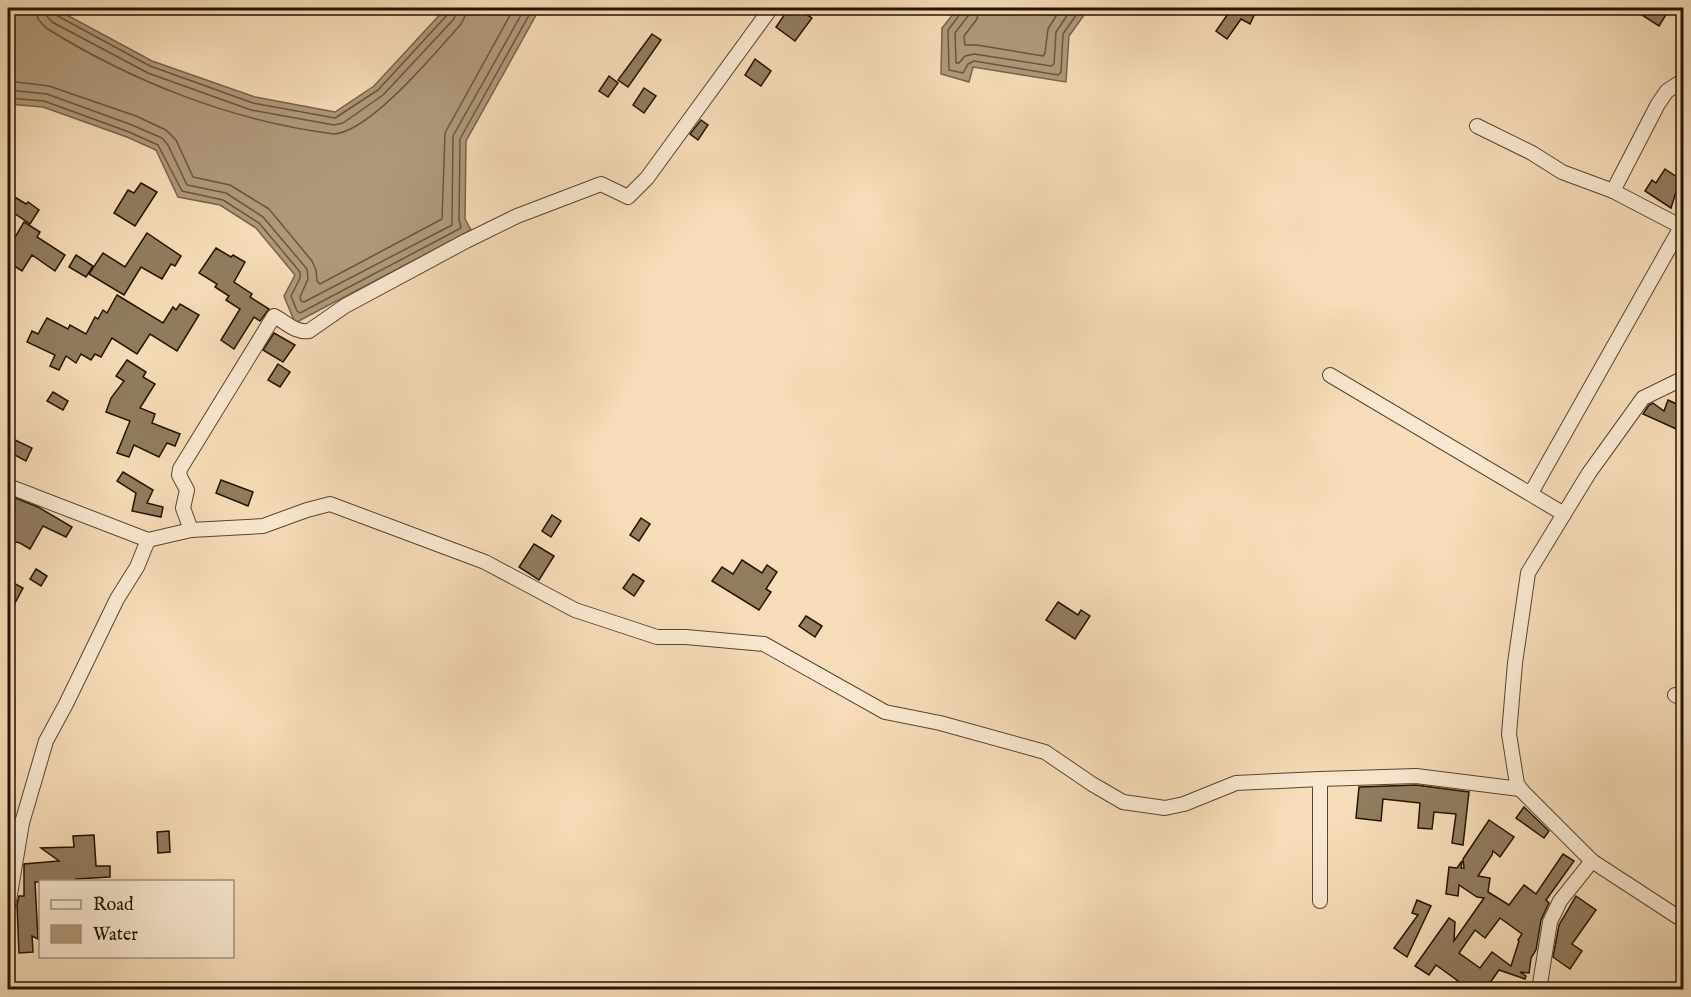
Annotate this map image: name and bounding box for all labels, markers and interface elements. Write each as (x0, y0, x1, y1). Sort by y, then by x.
legend (39, 880, 234, 958)
text: Road (93, 894, 134, 917)
text: Water (93, 924, 138, 947)

